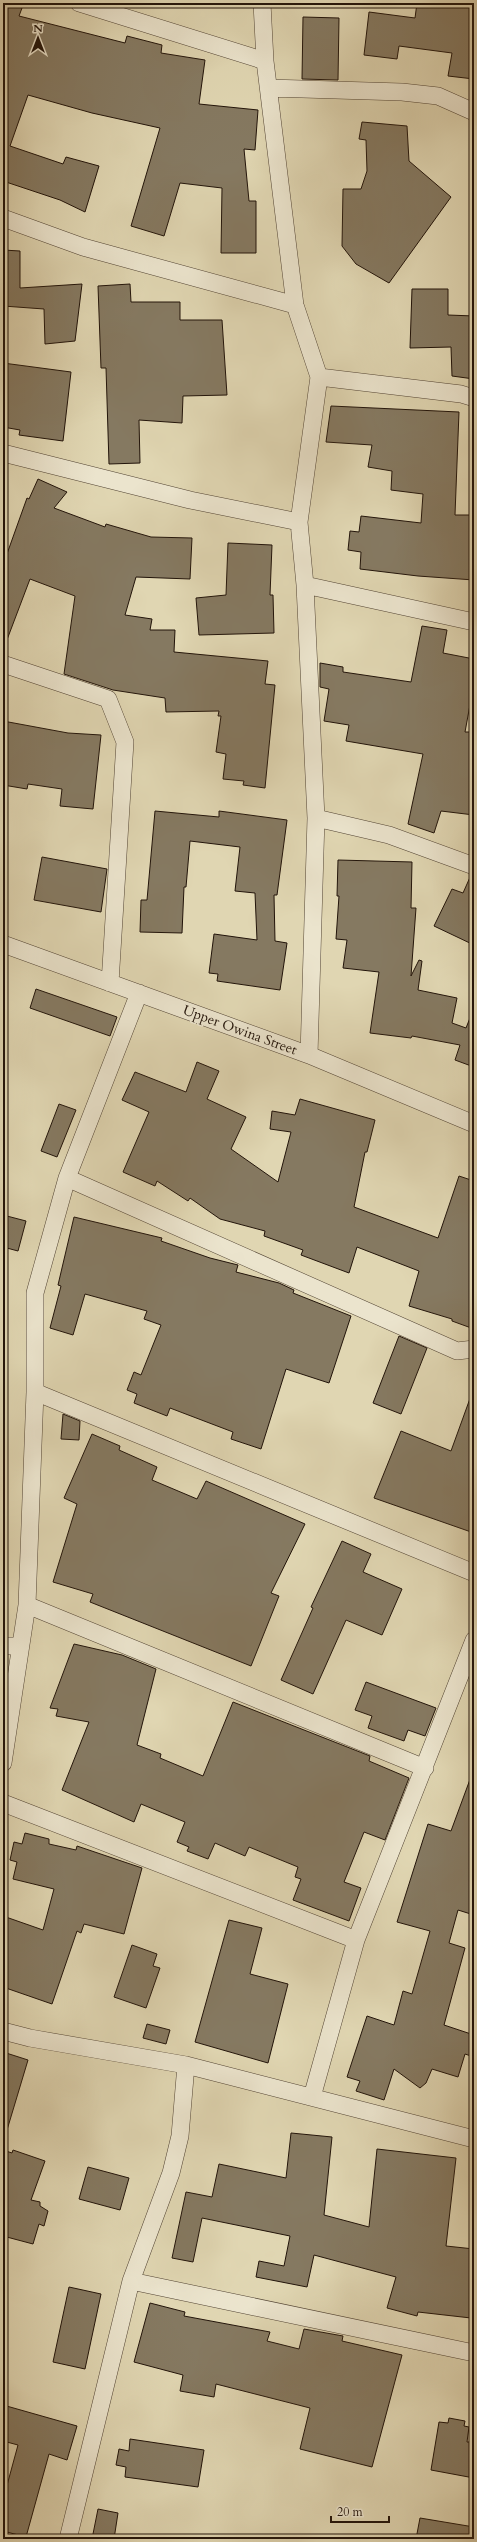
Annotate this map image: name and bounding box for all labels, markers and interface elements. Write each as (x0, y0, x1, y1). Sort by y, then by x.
north arrow (18, 18, 58, 58)
text: N (33, 21, 43, 36)
street label: Upper Owina Street (180, 1001, 300, 1060)
scale bar (331, 2498, 389, 2524)
text: 20 m (337, 2504, 364, 2520)

